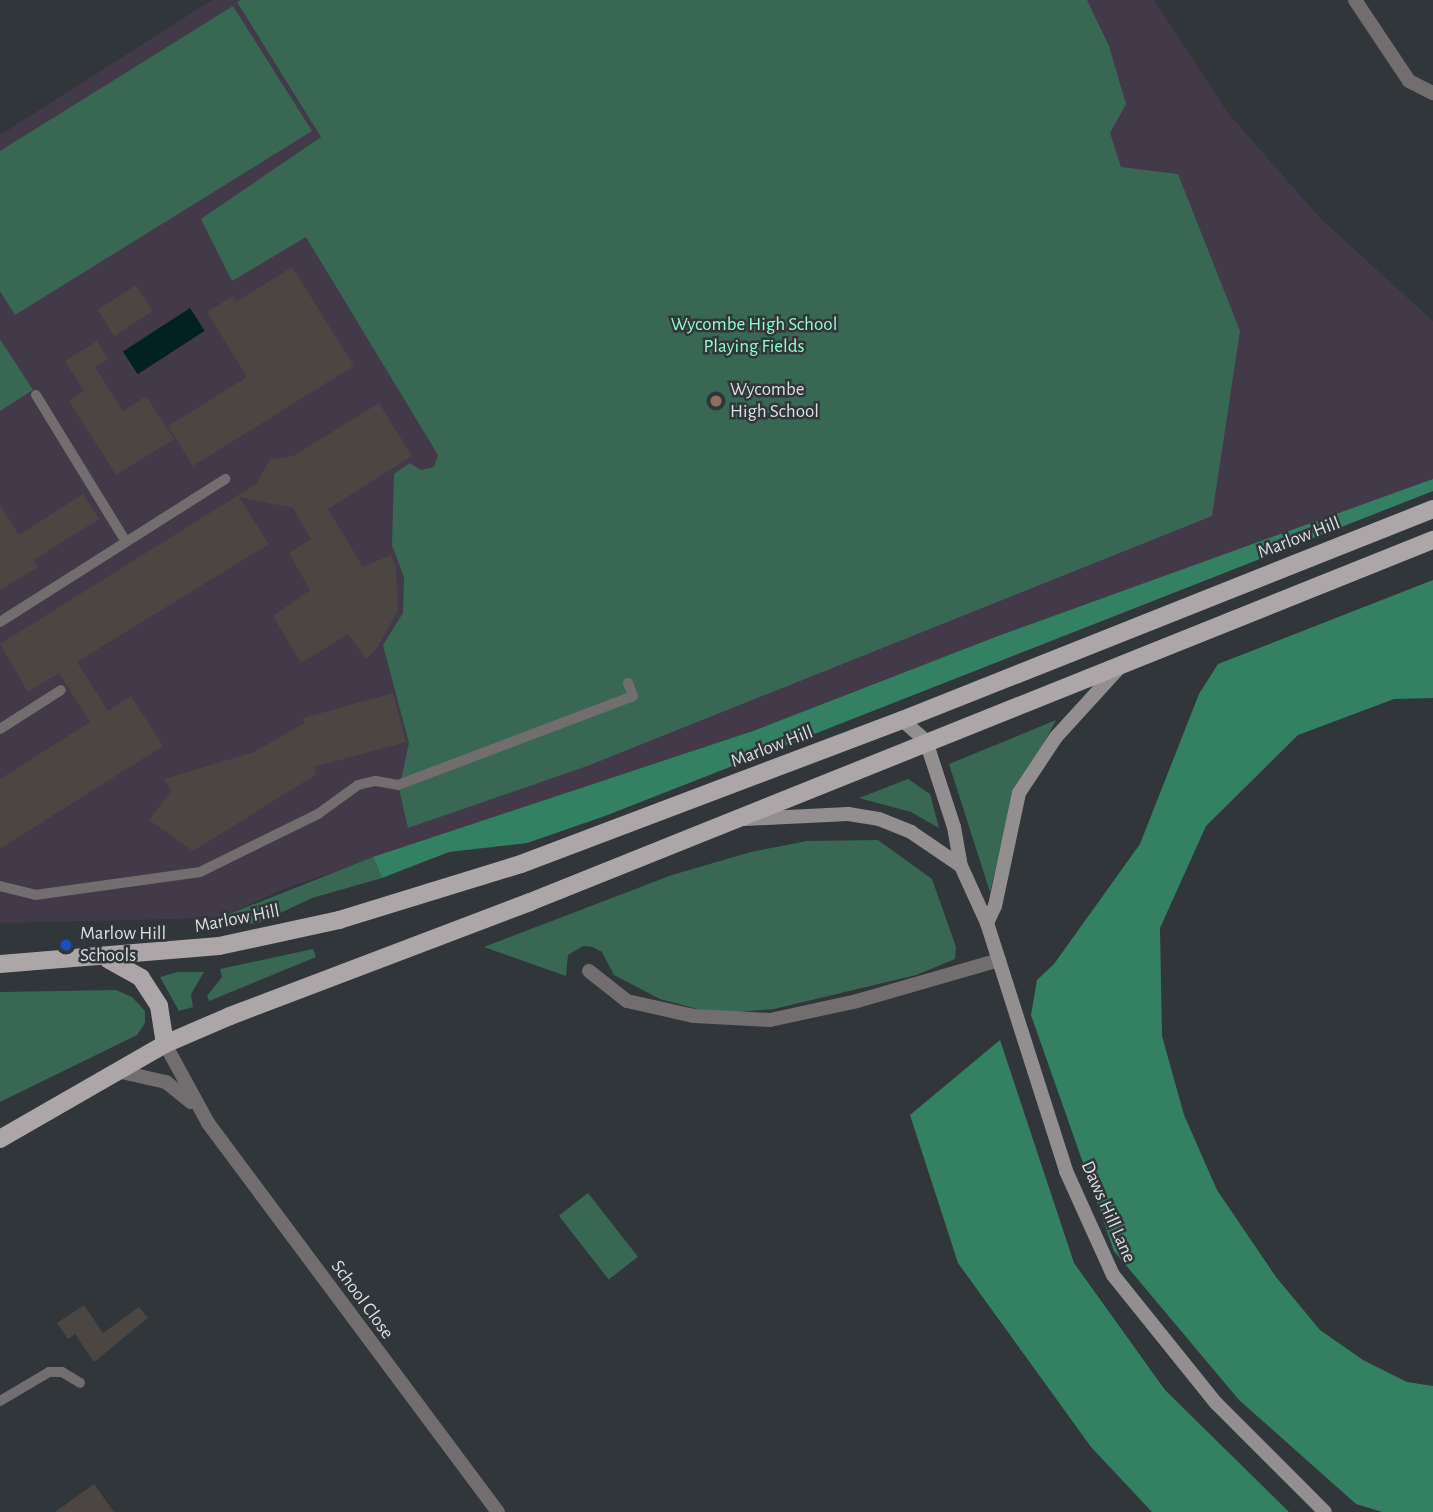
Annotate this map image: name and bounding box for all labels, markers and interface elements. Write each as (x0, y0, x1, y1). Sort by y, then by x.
park label: Wycombe High School Playing Fields (671, 314, 837, 358)
place label: Wycombe High School (730, 379, 819, 423)
marker: Wycombe High School (708, 393, 724, 409)
street label: Marlow Hill (1255, 512, 1343, 564)
street label: Marlow Hill (728, 721, 816, 773)
street label: Marlow Hill (193, 900, 281, 938)
place label: Marlow Hill Schools (80, 923, 166, 967)
marker: Marlow Hill Schools (58, 937, 74, 953)
street label: Daws Hill Lane (1075, 1158, 1141, 1266)
street label: School Close (326, 1256, 398, 1344)

